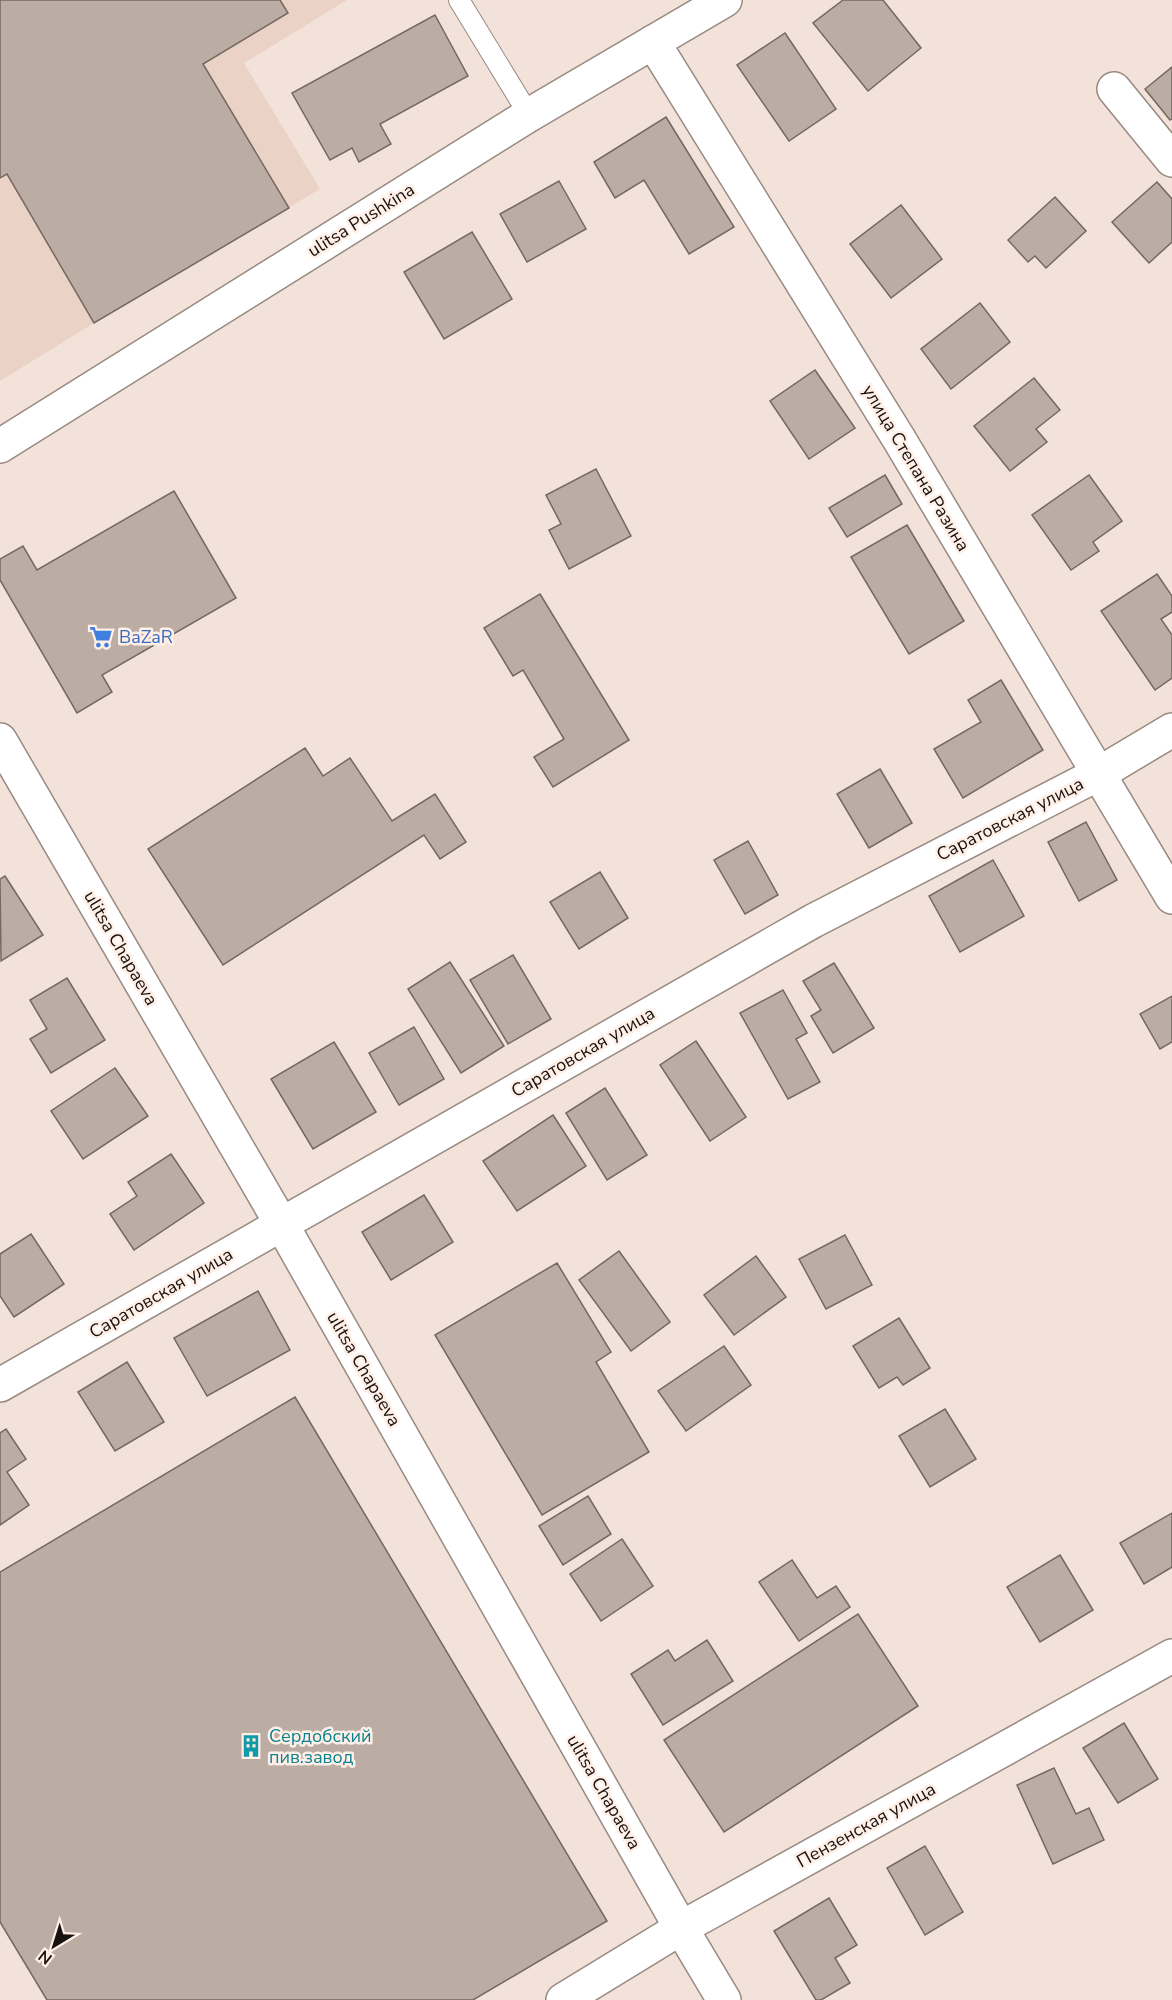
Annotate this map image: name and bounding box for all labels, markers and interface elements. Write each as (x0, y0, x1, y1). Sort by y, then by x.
street label: ulitsa Pushkina (303, 178, 419, 262)
street label: улица Степана Разина (857, 380, 975, 556)
supermarket icon: BaZaR (88, 624, 114, 650)
place label: BaZaR (119, 625, 173, 649)
street label: Саратовская улица (932, 771, 1088, 867)
street label: ulitsa Chapaeva (78, 886, 164, 1010)
street label: Саратовская улица (507, 1001, 659, 1103)
street label: Саратовская улица (85, 1242, 237, 1344)
street label: ulitsa Chapaeva (321, 1307, 407, 1431)
place label: Сердобский пив.завод (269, 1724, 371, 1769)
street label: ulitsa Chapaeva (561, 1730, 647, 1854)
building icon: Сердобский пив.завод (238, 1733, 264, 1759)
street label: Пензенская улица (792, 1777, 940, 1873)
north arrow (24, 1916, 84, 1976)
text: N (34, 1945, 57, 1969)

